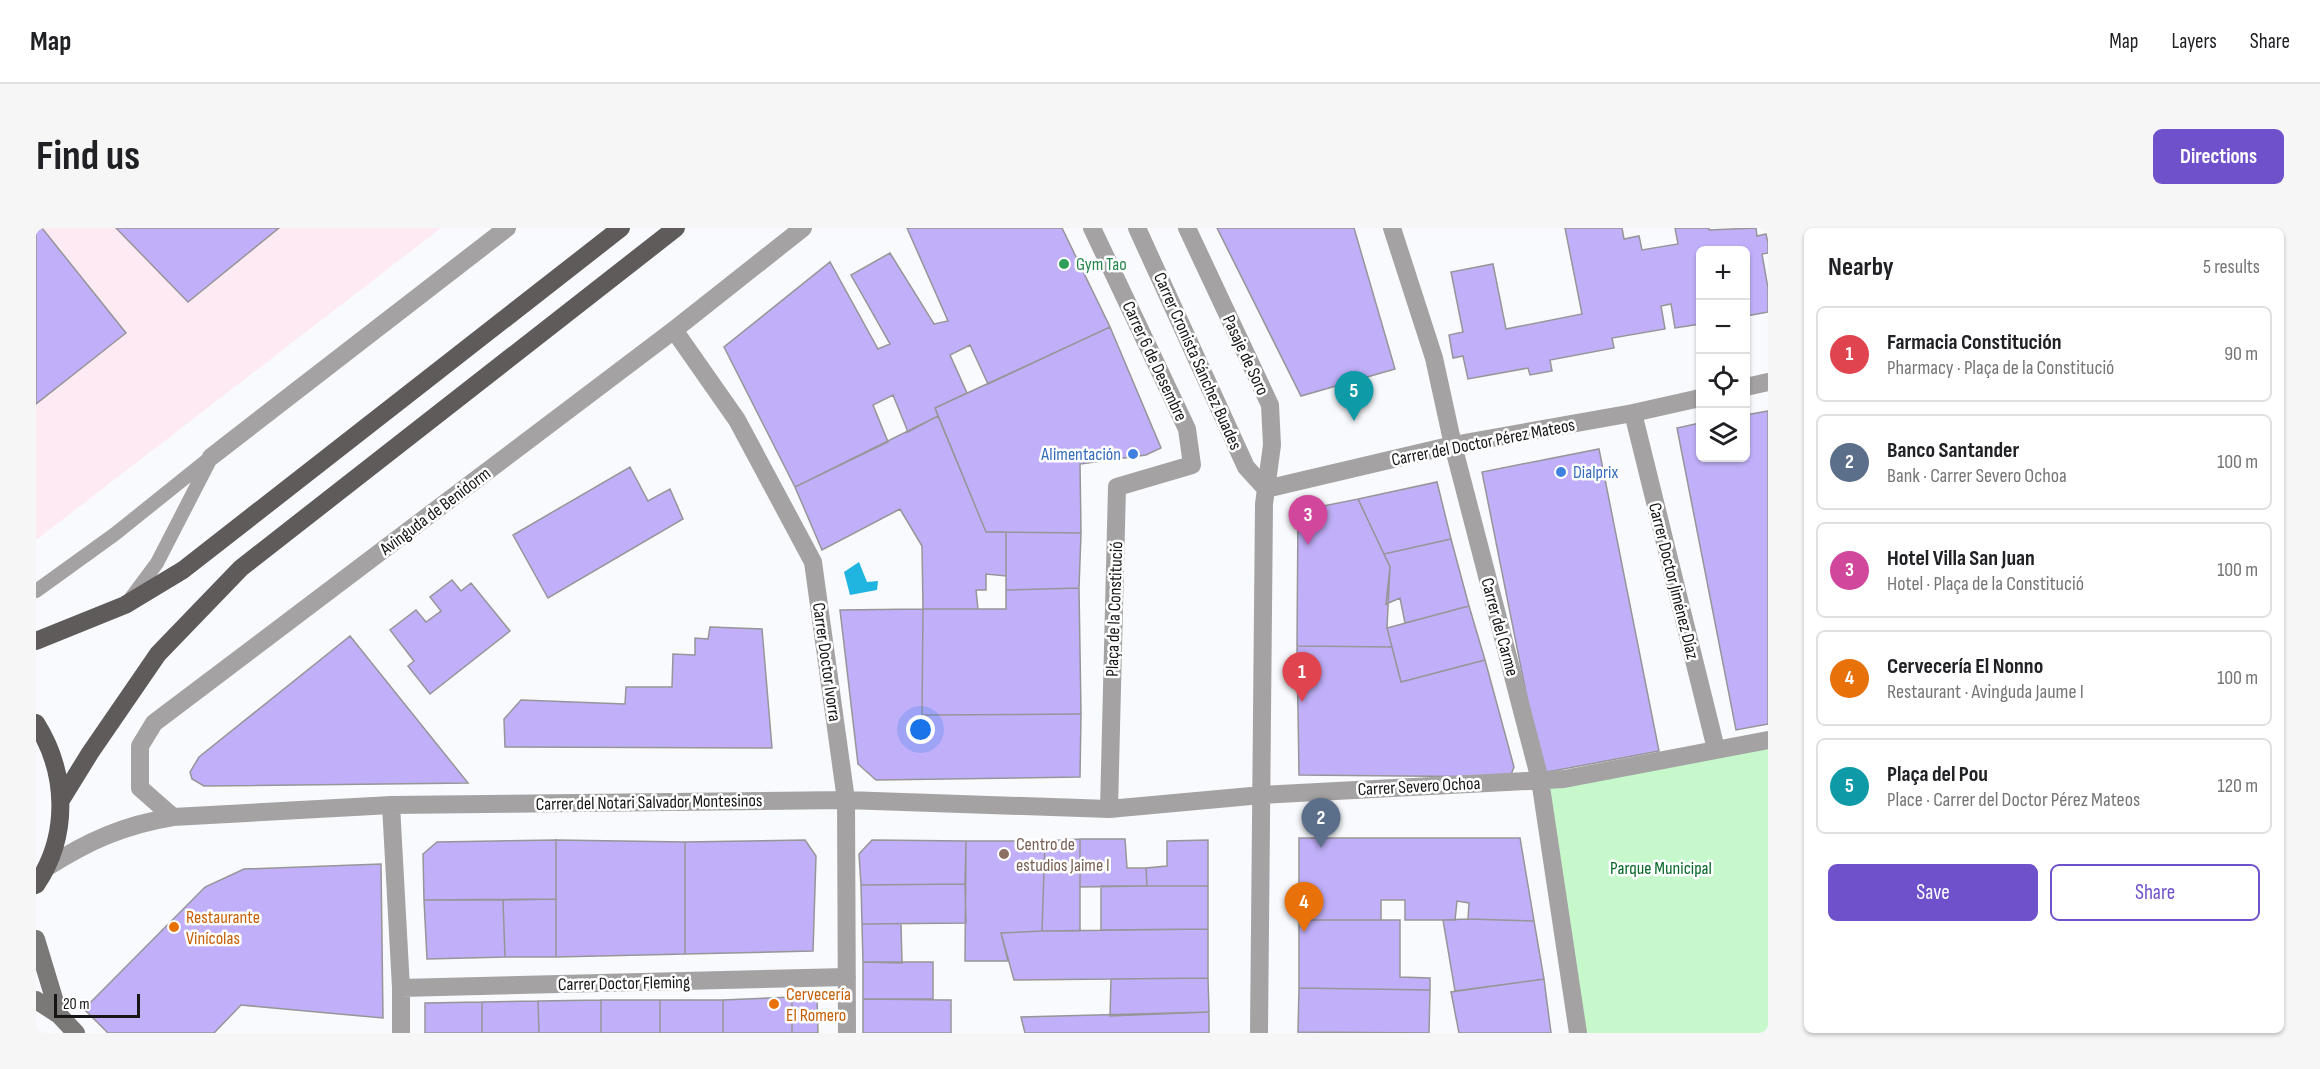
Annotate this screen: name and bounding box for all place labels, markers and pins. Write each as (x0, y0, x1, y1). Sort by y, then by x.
place label: Gym Tao (1076, 254, 1127, 275)
marker: Gym Tao (1057, 257, 1071, 271)
pin: 5 (1334, 372, 1374, 421)
place label: Alimentación (1040, 444, 1121, 465)
marker: Alimentación (1126, 447, 1140, 461)
place label: Dialprix (1573, 462, 1618, 483)
marker: Dialprix (1554, 465, 1568, 479)
pin: 3 (1288, 496, 1328, 545)
pin: 1 (1282, 652, 1322, 702)
pin: 2 (1302, 798, 1340, 848)
place label: Centro de estudios Jaime I (1016, 834, 1110, 876)
marker: Centro de estudios Jaime I (997, 847, 1011, 861)
pin: 4 (1284, 882, 1324, 932)
place label: Restaurante Vinícolas (186, 907, 260, 949)
marker: Restaurante Vinícolas (167, 920, 181, 934)
place label: Cervecería El Romero (786, 984, 851, 1026)
marker: Cervecería El Romero (767, 997, 781, 1011)

